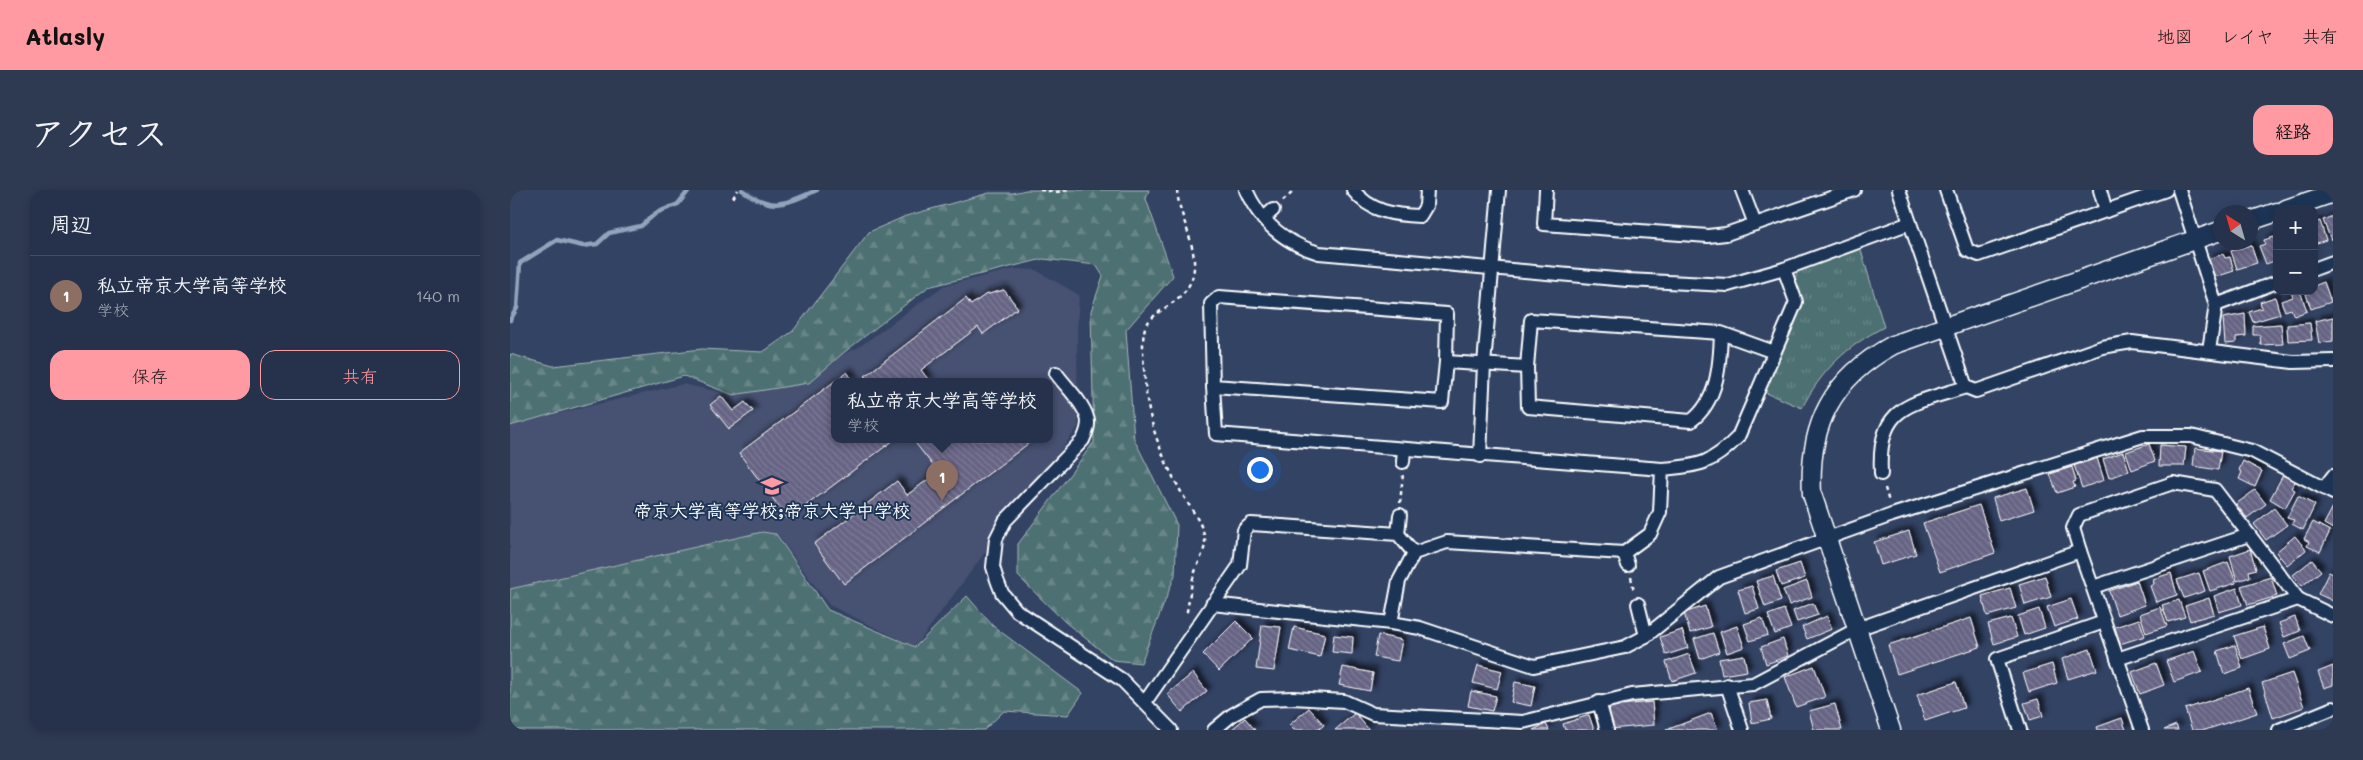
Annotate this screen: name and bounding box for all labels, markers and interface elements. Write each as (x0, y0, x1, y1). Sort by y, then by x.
text: Atlasly (25, 20, 105, 51)
text: 地図 (2157, 24, 2193, 48)
text: レイヤ (2221, 24, 2274, 48)
text: 共有 (2302, 24, 2338, 48)
button: 経路 (2253, 105, 2333, 155)
text: アクセス (30, 109, 168, 155)
north arrow (2213, 205, 2258, 250)
map controls (2273, 205, 2318, 295)
button: + (2273, 205, 2318, 250)
text: 周辺 (50, 210, 92, 237)
button: − (2273, 250, 2318, 295)
text: 私立帝京大学高等学校 (97, 272, 287, 297)
text: 1 (62, 285, 70, 306)
text: 140 m (416, 285, 460, 306)
text: 学校 (97, 299, 129, 320)
button: 保存 (50, 350, 250, 400)
button: 共有 (260, 350, 460, 400)
popup (831, 378, 1053, 443)
text: 私立帝京大学高等学校 (847, 387, 1037, 412)
text: 学校 (847, 414, 879, 435)
your location (1247, 457, 1273, 483)
pin: 1 (926, 460, 958, 501)
school or university icon: 帝京大学高等学校;帝京大学中学校 (759, 473, 785, 499)
place label: 帝京大学高等学校;帝京大学中学校 (634, 498, 910, 522)

